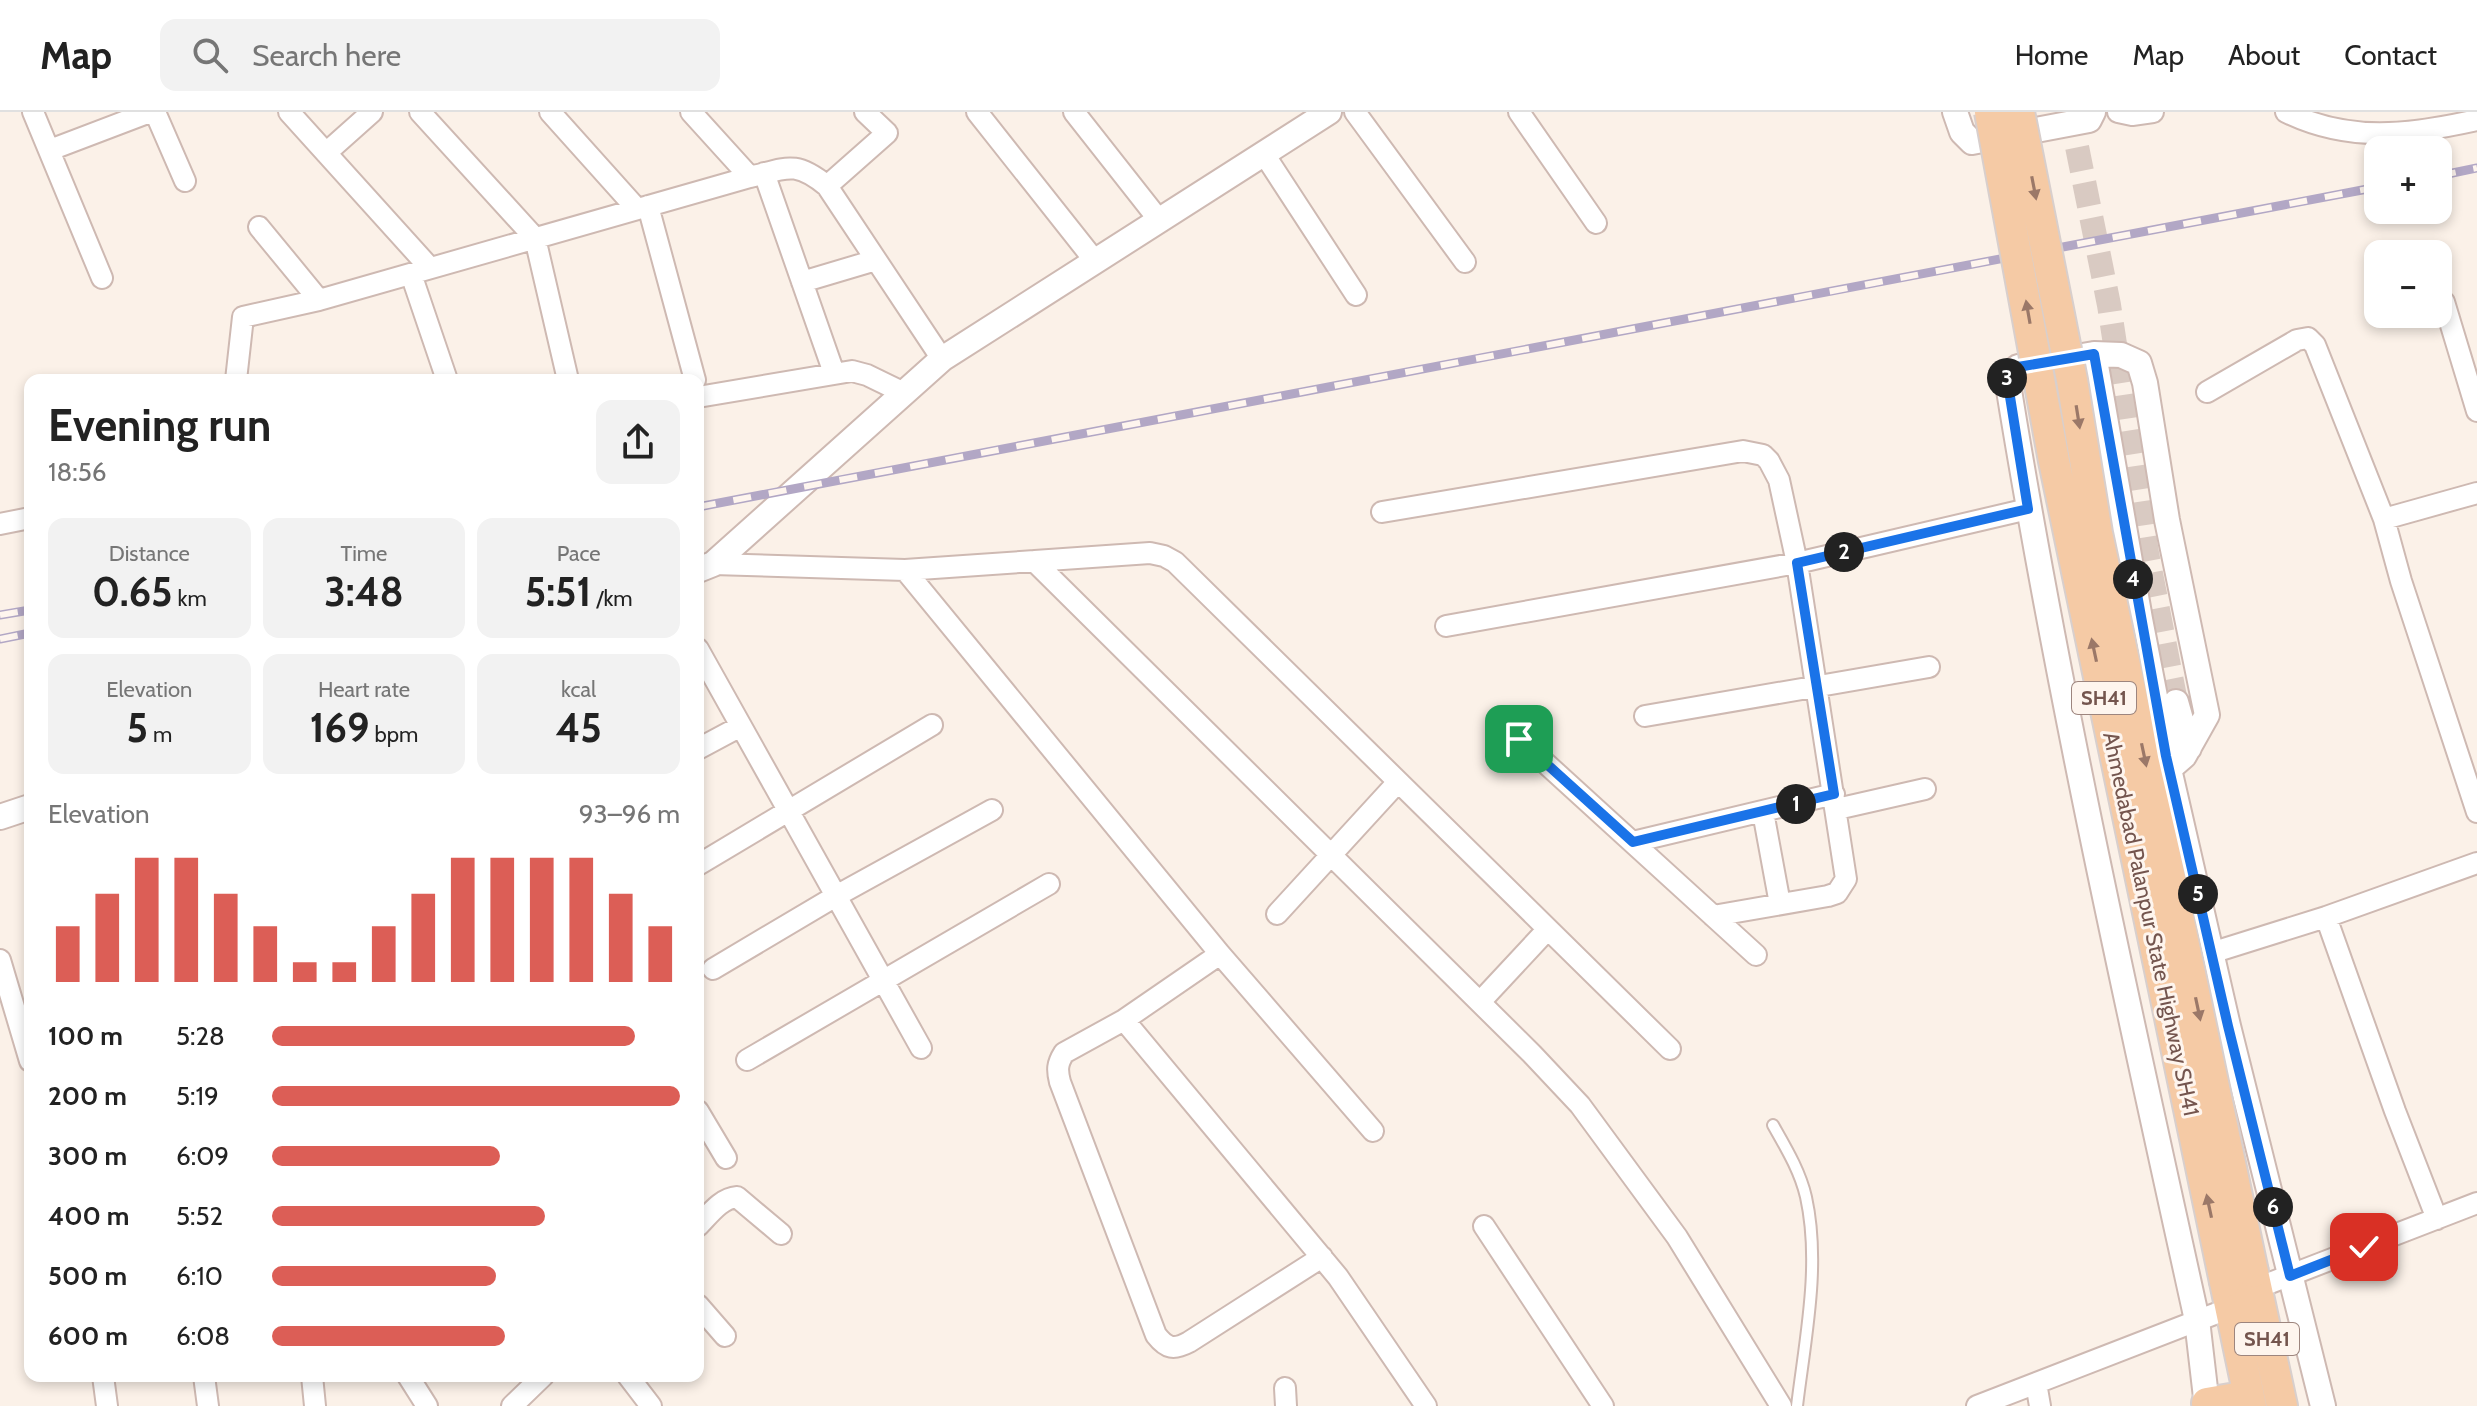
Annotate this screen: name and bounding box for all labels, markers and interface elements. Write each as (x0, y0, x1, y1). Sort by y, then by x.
search box (160, 19, 720, 91)
text: Map (40, 32, 112, 79)
icon: search (188, 33, 232, 77)
text: Search here (252, 37, 401, 74)
text: Home (2015, 38, 2088, 72)
text: Map (2132, 38, 2184, 72)
text: About (2228, 38, 2300, 72)
text: Contact (2344, 38, 2437, 72)
map controls (2364, 136, 2452, 328)
button: + (2364, 136, 2452, 224)
one-way arrow (2028, 176, 2041, 201)
button: − (2364, 240, 2452, 328)
one-way arrow (2021, 300, 2033, 325)
pin: 3 (1987, 358, 2027, 398)
text: 3 (2001, 364, 2013, 391)
text: Evening run (48, 399, 271, 452)
button: share (596, 400, 680, 484)
one-way arrow (2072, 405, 2085, 430)
text: 18:56 (48, 456, 106, 488)
pin: 2 (1824, 532, 1864, 572)
text: 2 (1838, 538, 1850, 565)
text: Distance (109, 540, 190, 567)
text: Time (341, 540, 387, 567)
text: Pace (557, 540, 601, 567)
pin: 4 (2113, 559, 2153, 599)
text: 4 (2126, 565, 2140, 592)
text: 0.65 (92, 567, 173, 616)
text: 3:48 (324, 567, 404, 616)
text: 5:51 (525, 567, 591, 616)
text: km (173, 585, 207, 612)
text: /km (591, 585, 633, 612)
one-way arrow (2087, 637, 2100, 662)
text: Elevation (106, 676, 192, 703)
text: Heart rate (318, 676, 410, 703)
text: kcal (561, 676, 596, 703)
road number: SH41 (2072, 682, 2136, 714)
text: 5 (126, 703, 148, 752)
text: 169 (310, 703, 370, 752)
text: 45 (556, 703, 602, 752)
pin (1485, 705, 1553, 773)
icon: arrive (1497, 717, 1541, 761)
text: m (148, 721, 172, 748)
text: bpm (370, 721, 418, 748)
street label: Ahmedabad Palanpur State Highway SH41 (2097, 729, 2205, 1119)
one-way arrow (2138, 743, 2151, 768)
pin: 1 (1776, 784, 1816, 824)
text: 1 (1792, 790, 1800, 817)
text: Elevation (48, 798, 150, 830)
text: 93–96 m (579, 798, 680, 830)
pin: 5 (2178, 874, 2218, 914)
text: 5 (2192, 880, 2204, 907)
one-way arrow (2192, 997, 2204, 1022)
text: 100 m (48, 1020, 123, 1052)
text: 5:28 (176, 1020, 225, 1052)
text: 200 m (48, 1080, 127, 1112)
text: 5:19 (176, 1080, 219, 1112)
text: 300 m (48, 1140, 127, 1172)
text: 6:09 (176, 1140, 229, 1172)
pin: 6 (2253, 1187, 2293, 1227)
one-way arrow (2203, 1193, 2215, 1218)
text: 6 (2267, 1193, 2279, 1220)
text: 400 m (48, 1200, 129, 1232)
text: 5:52 (176, 1200, 223, 1232)
pin (2330, 1213, 2398, 1281)
icon: check (2342, 1225, 2386, 1269)
text: 500 m (48, 1260, 127, 1292)
text: 6:10 (176, 1260, 223, 1292)
text: 600 m (48, 1320, 128, 1352)
text: 6:08 (176, 1320, 230, 1352)
road number: SH41 (2235, 1323, 2299, 1355)

